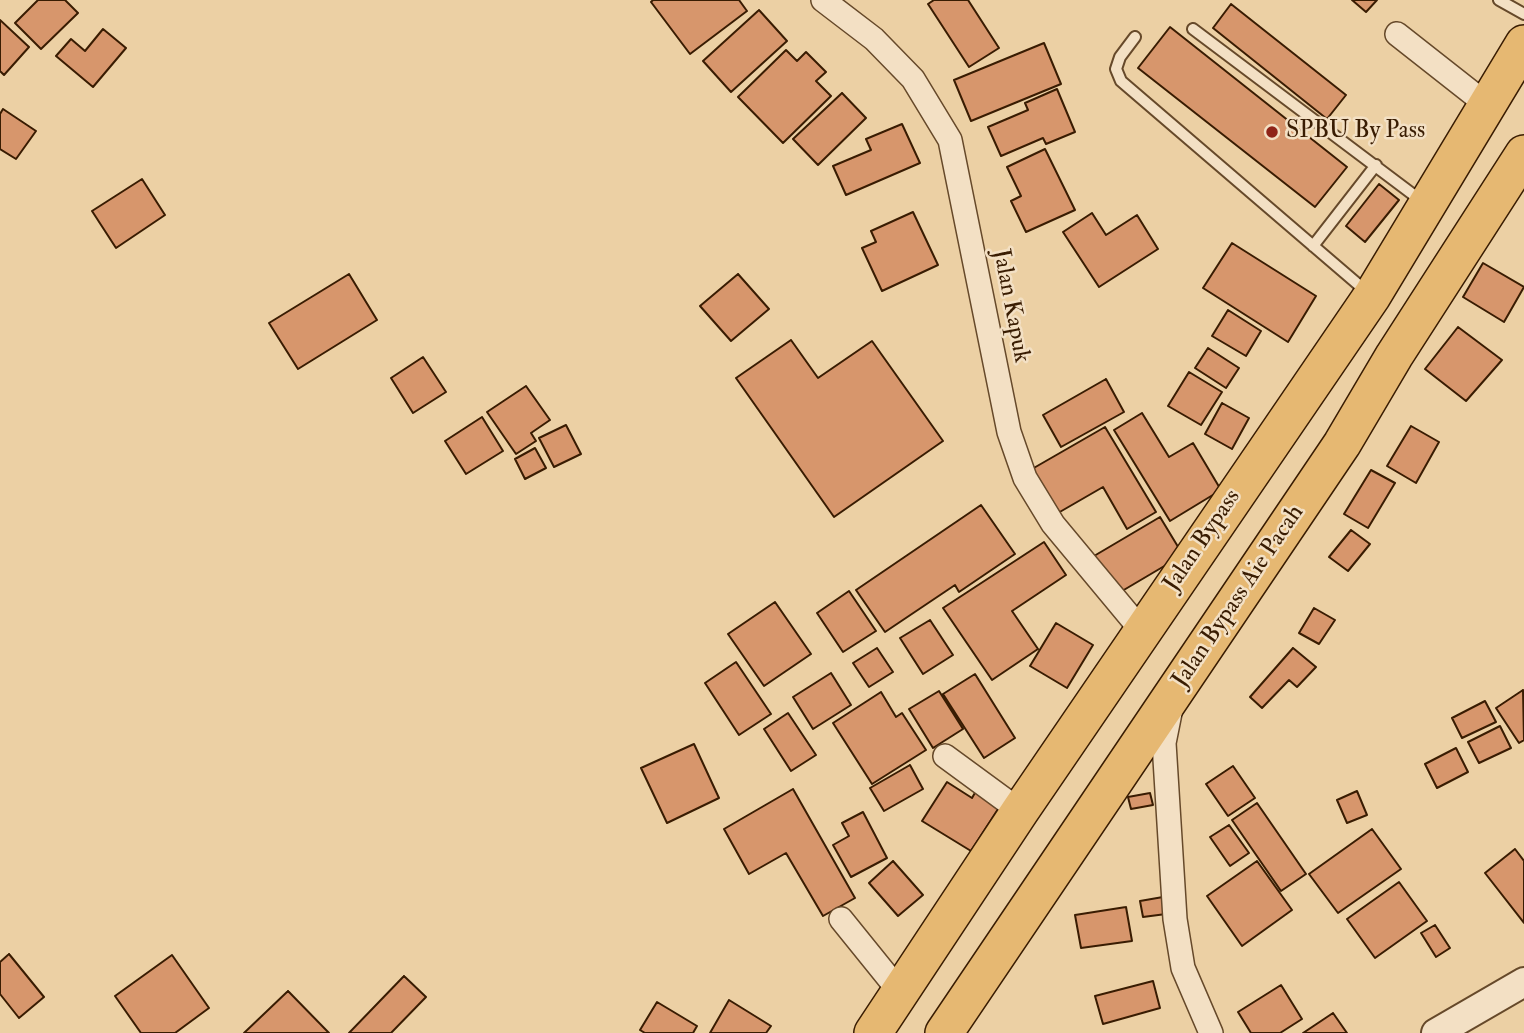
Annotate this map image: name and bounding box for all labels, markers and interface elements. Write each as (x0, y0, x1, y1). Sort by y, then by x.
place label: SPBU By Pass (1286, 118, 1425, 146)
marker: SPBU By Pass (1264, 124, 1280, 140)
street label: Jalan Kapuk (985, 247, 1035, 365)
street label: Jalan Bypass (1158, 484, 1248, 598)
street label: Jalan Bypass Aie Pacah (1167, 500, 1311, 694)

